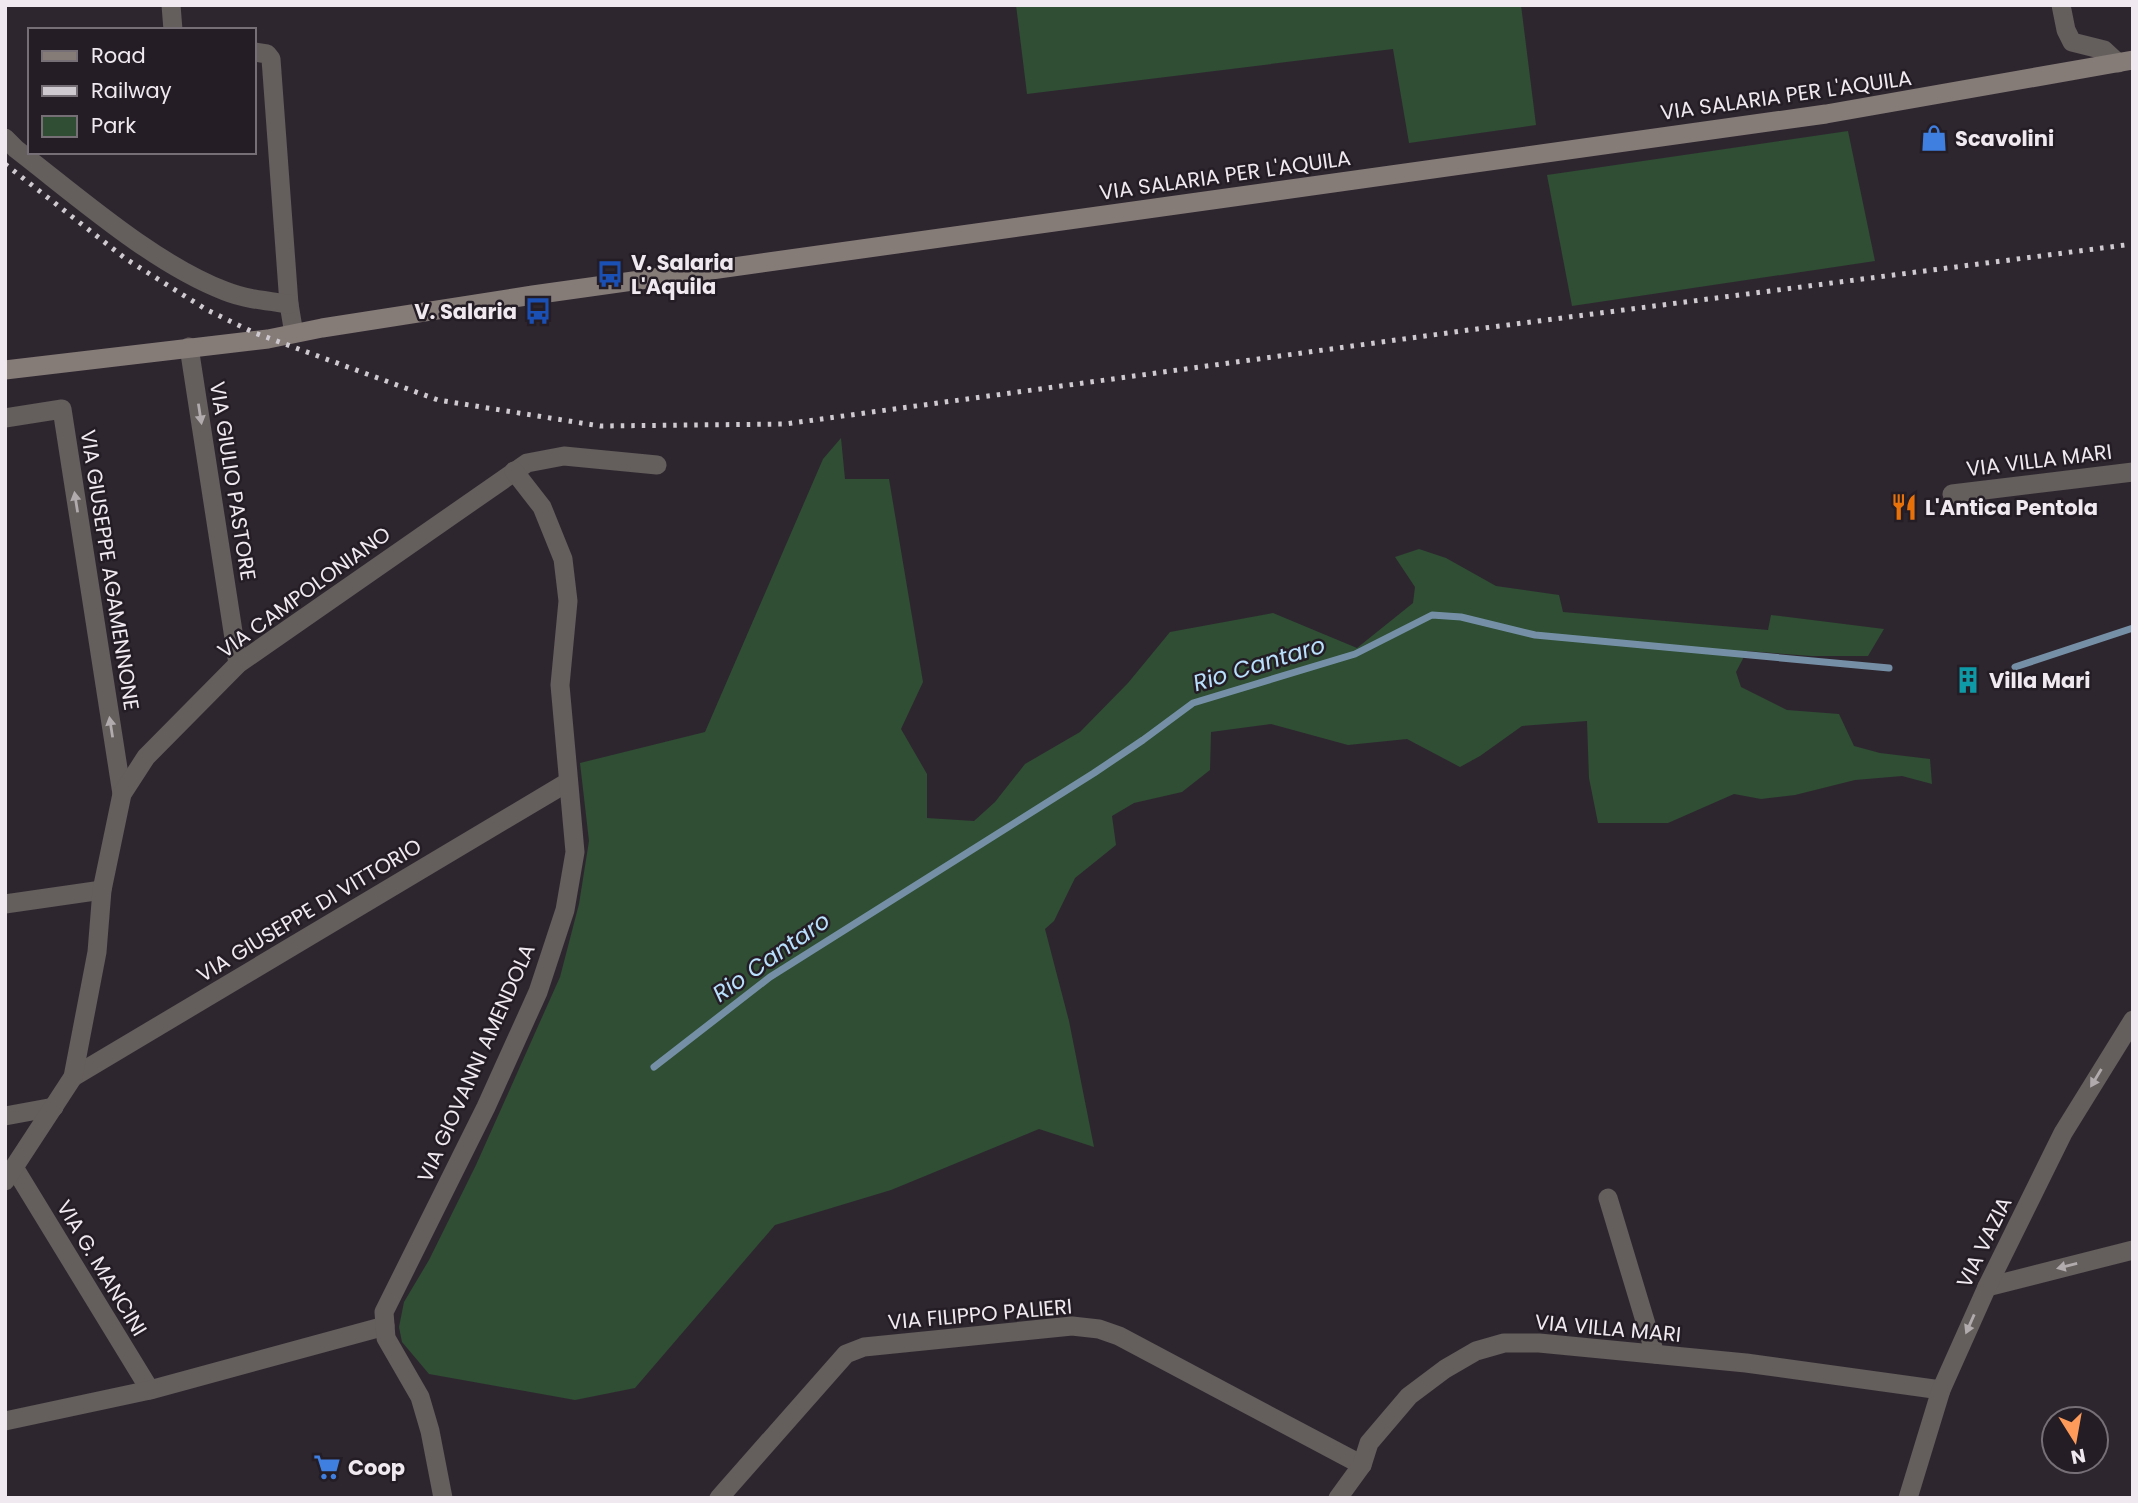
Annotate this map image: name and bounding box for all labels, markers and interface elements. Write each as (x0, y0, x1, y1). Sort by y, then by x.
legend (28, 28, 256, 154)
text: Road (91, 41, 146, 70)
street label: VIA SALARIA PER L'AQUILA (1658, 63, 1914, 127)
text: Railway (91, 76, 172, 105)
text: Park (91, 111, 136, 140)
shop icon: Scavolini (1919, 123, 1949, 153)
place label: Scavolini (1955, 124, 2054, 153)
street label: VIA SALARIA PER L'AQUILA (1097, 143, 1353, 207)
place label: V. Salaria L'Aquila (631, 248, 734, 301)
bus stop icon: V. Salaria L'Aquila (595, 259, 625, 289)
bus stop icon: V. Salaria (523, 296, 553, 326)
place label: V. Salaria (414, 297, 517, 326)
street label: VIA GIULIO PASTORE (203, 379, 263, 583)
one-way arrow (195, 403, 206, 425)
street label: VIA GIUSEPPE AGAMENNONE (73, 428, 147, 712)
street label: VIA VILLA MARI (1964, 437, 2114, 483)
one-way arrow (70, 491, 81, 513)
restaurant icon: L'Antica Pentola (1889, 492, 1919, 522)
place label: L'Antica Pentola (1925, 493, 2098, 522)
street label: VIA CAMPOLONIANO (212, 519, 396, 665)
water label: Rio Cantaro (1189, 629, 1329, 699)
building icon: Villa Mari (1953, 665, 1983, 695)
place label: Villa Mari (1989, 666, 2090, 695)
one-way arrow (105, 715, 116, 737)
street label: VIA GIUSEPPE DI VITTORIO (191, 831, 427, 989)
water label: Rio Cantaro (706, 905, 836, 1009)
street label: VIA GIOVANNI AMENDOLA (410, 939, 542, 1187)
one-way arrow (2090, 1068, 2103, 1087)
street label: VIA VAZIA (1949, 1192, 2019, 1292)
street label: VIA G. MANCINI (50, 1195, 154, 1341)
one-way arrow (2055, 1261, 2077, 1272)
street label: VIA FILIPPO PALIERI (887, 1292, 1073, 1336)
street label: VIA VILLA MARI (1534, 1307, 1682, 1349)
one-way arrow (1964, 1313, 1975, 1334)
north arrow (2040, 1405, 2110, 1475)
text: N (2069, 1442, 2088, 1471)
supermarket icon: Coop (312, 1452, 342, 1482)
place label: Coop (348, 1453, 405, 1482)

